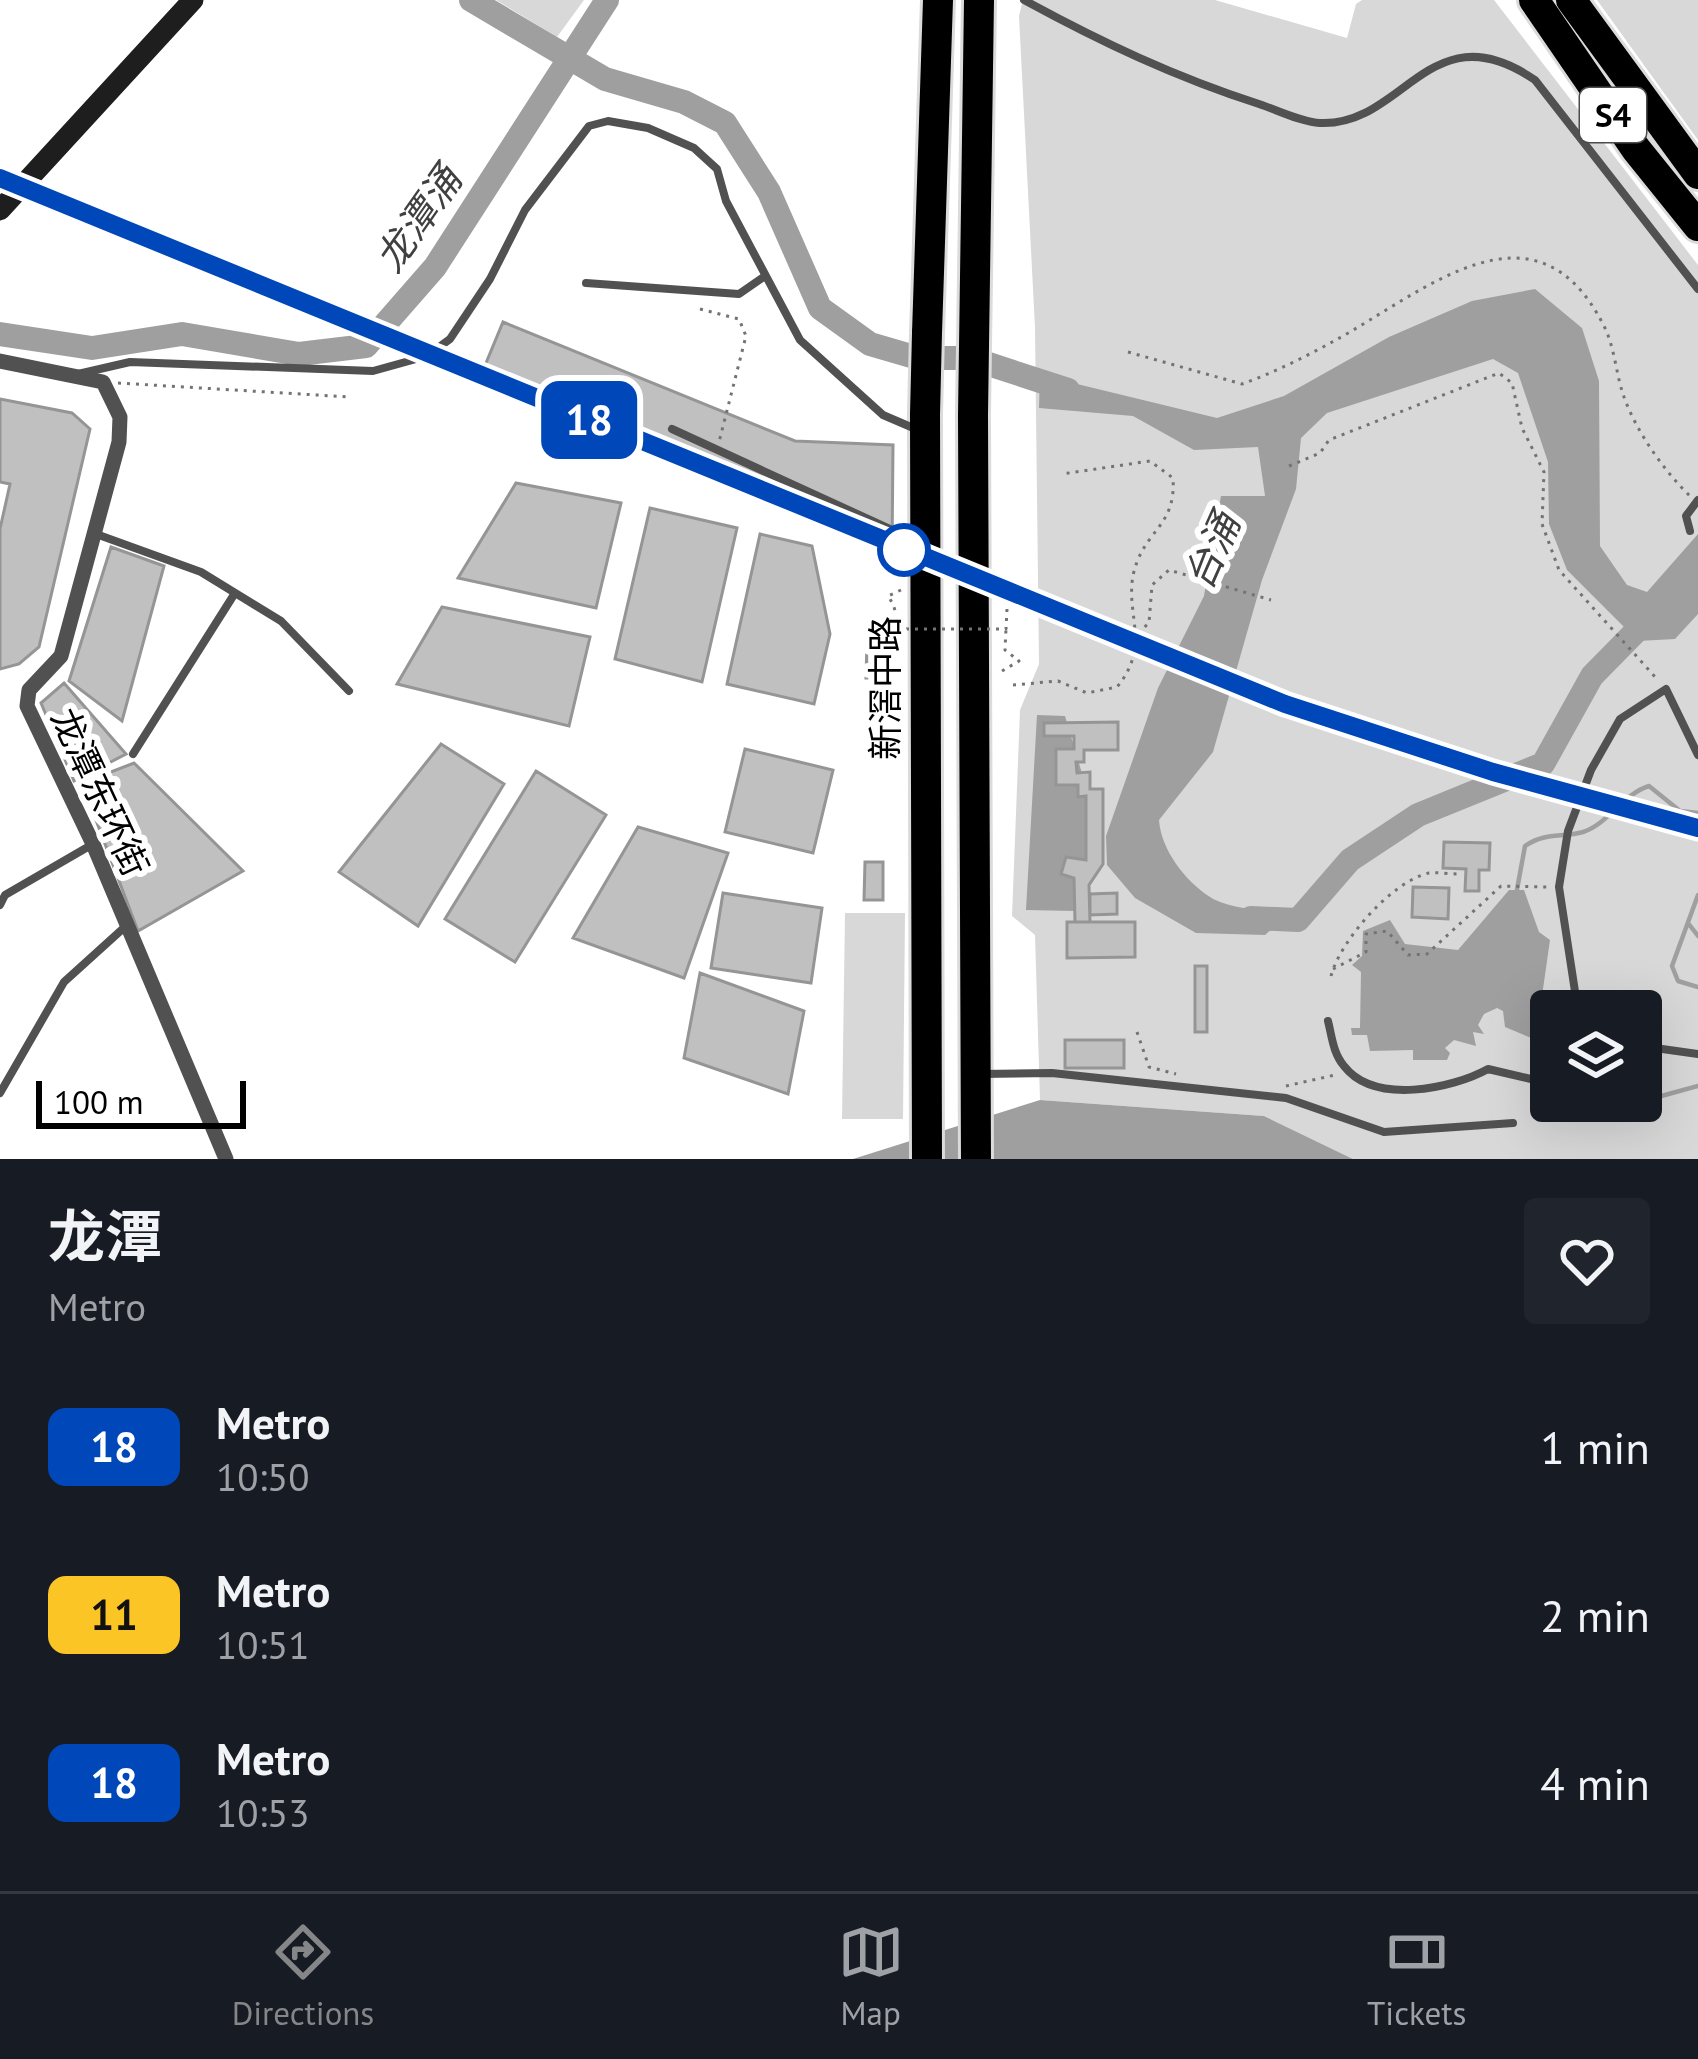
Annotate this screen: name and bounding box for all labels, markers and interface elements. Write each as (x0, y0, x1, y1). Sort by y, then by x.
road number: S4 (1580, 88, 1646, 142)
water label: 龙潭涌 (363, 153, 474, 281)
line badge: 18 (535, 381, 643, 459)
text: 18 (565, 392, 613, 447)
water label: 台涌 (1172, 501, 1252, 597)
unlabelled marker (879, 525, 929, 575)
street label: 新滘中路 (861, 616, 908, 760)
street label: 龙潭东环街 (41, 700, 160, 883)
map controls (1530, 990, 1662, 1122)
button: layers (1530, 990, 1662, 1122)
scale bar (36, 1075, 246, 1128)
text: 100 m (54, 1080, 144, 1123)
button: heart (1524, 1198, 1650, 1324)
text: 龙潭 (48, 1199, 162, 1273)
text: Metro (48, 1281, 146, 1332)
text: Metro (216, 1393, 331, 1451)
text: 1 min (1540, 1418, 1650, 1476)
text: 18 (90, 1419, 138, 1474)
text: 10:50 (216, 1451, 310, 1502)
text: Metro (216, 1561, 331, 1619)
text: 2 min (1540, 1586, 1650, 1644)
text: 11 (90, 1587, 138, 1642)
text: 10:51 (216, 1619, 310, 1670)
text: Metro (216, 1729, 331, 1787)
text: 4 min (1540, 1754, 1650, 1812)
text: 18 (90, 1755, 138, 1810)
text: 10:53 (216, 1787, 310, 1838)
tab: Directions (232, 1919, 374, 2034)
tab: Map (838, 1919, 904, 2034)
tab: Tickets (1367, 1919, 1466, 2034)

